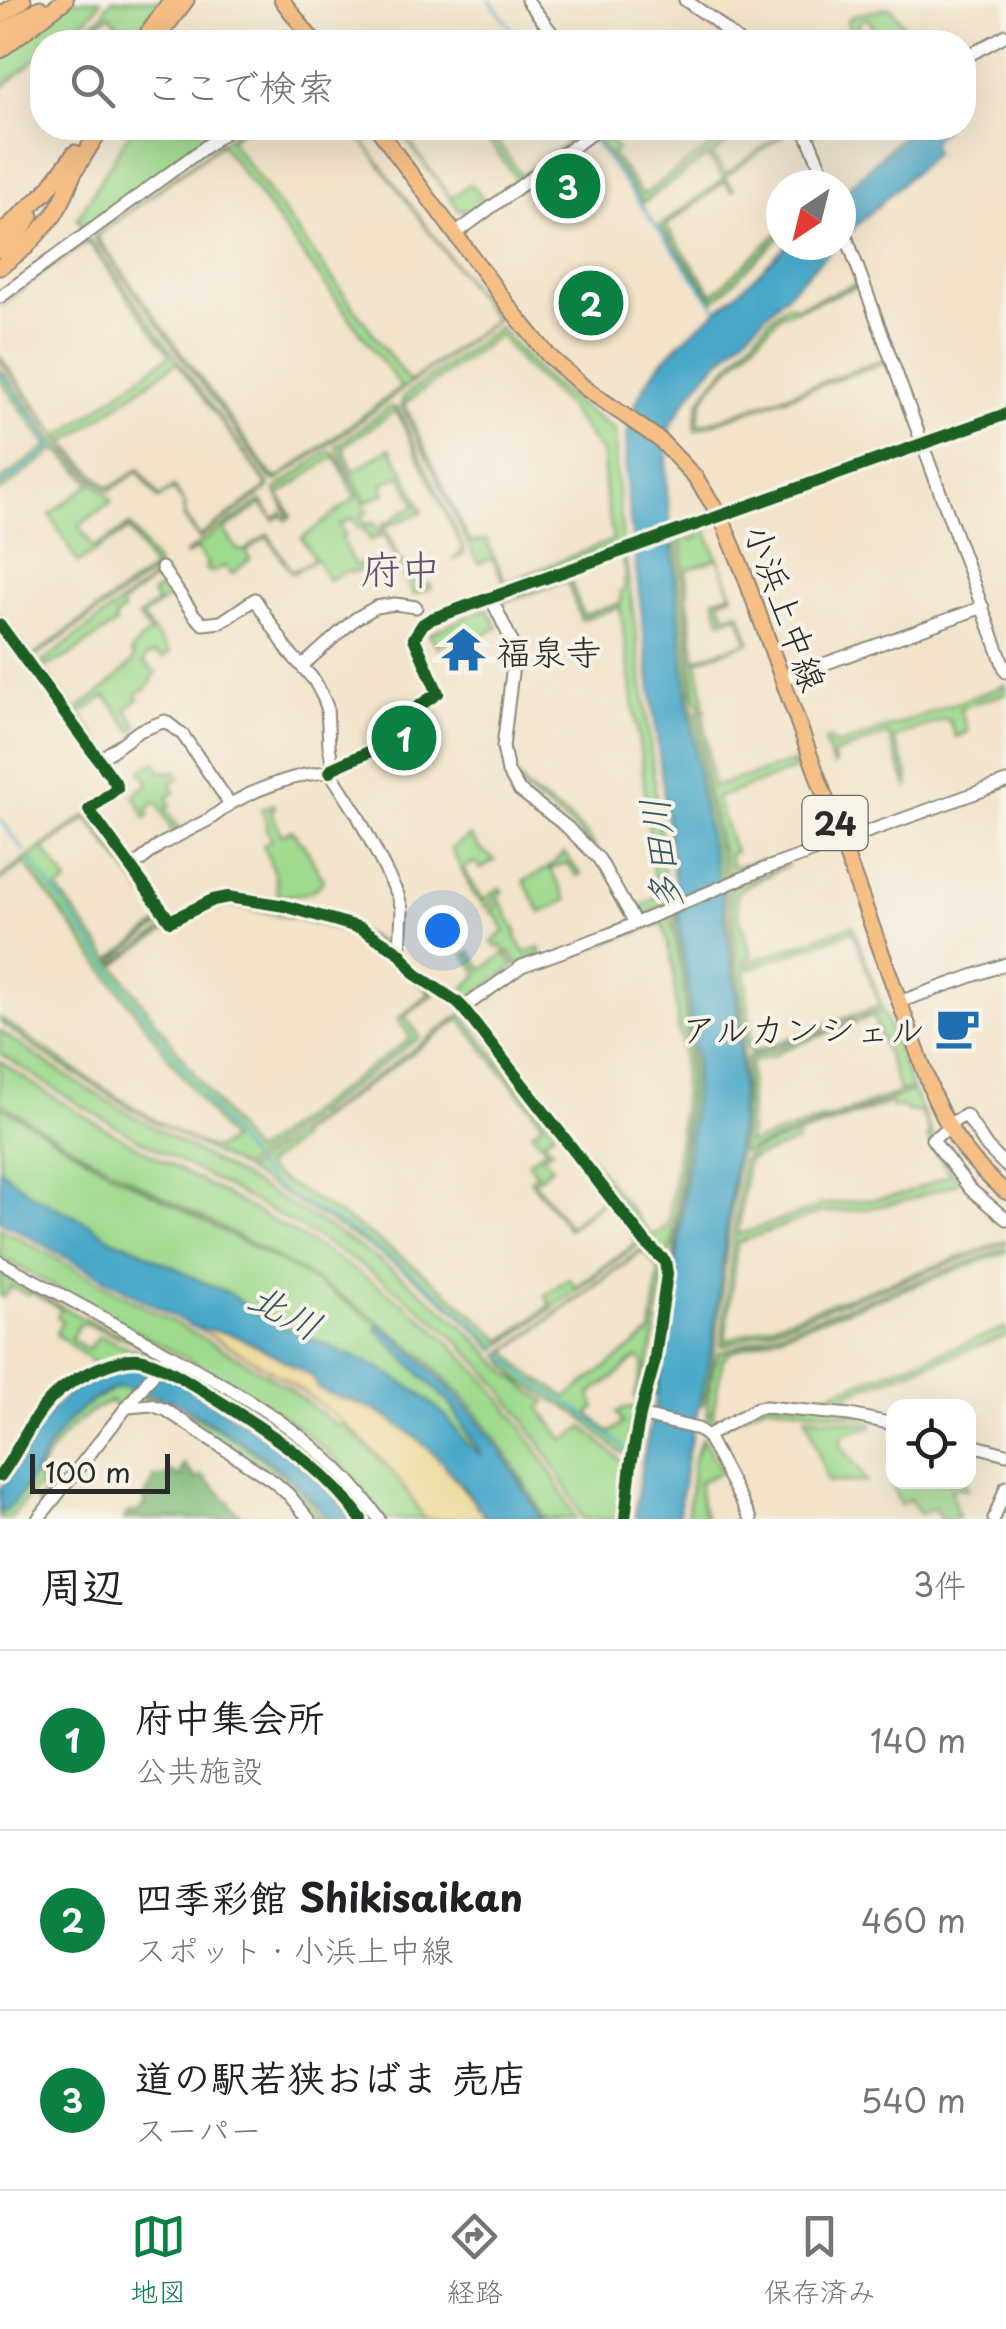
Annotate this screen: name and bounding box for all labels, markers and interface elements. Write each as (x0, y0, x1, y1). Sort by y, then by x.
search box (30, 30, 976, 140)
text: ここで検索 (145, 57, 335, 114)
icon: search (65, 58, 120, 113)
pin: 3 (536, 148, 600, 224)
north arrow (766, 170, 856, 260)
pin: 2 (558, 266, 624, 340)
street label: 小浜上中線 (732, 516, 842, 698)
district label: 府中 (361, 537, 441, 598)
place label: 福泉寺 (496, 624, 601, 677)
temple icon: 福泉寺 (439, 626, 487, 674)
pin: 1 (372, 700, 436, 776)
water label: 多田川 (624, 795, 694, 915)
road number: 24 (802, 796, 868, 850)
your location (417, 905, 468, 956)
place label: アルカンシェル (682, 1001, 925, 1054)
cafe icon: アルカンシェル (934, 1003, 982, 1051)
water label: 北川 (239, 1267, 333, 1353)
map controls (886, 1399, 976, 1489)
button: locate (886, 1399, 976, 1489)
scale bar (30, 1449, 170, 1494)
text: 100 m (45, 1450, 131, 1493)
text: 周辺 (40, 1553, 124, 1616)
text: 3件 (913, 1560, 966, 1608)
text: 府中集会所 (135, 1688, 325, 1745)
text: 1 (65, 1716, 80, 1764)
text: 140 m (870, 1716, 966, 1764)
text: 公共施設 (135, 1745, 263, 1793)
text: 四季彩館 Shikisaikan (135, 1868, 523, 1925)
text: 2 (61, 1896, 84, 1944)
text: 460 m (861, 1896, 966, 1944)
text: スポット · 小浜上中線 (135, 1925, 453, 1973)
text: 道の駅若狭おばま 売店 (135, 2048, 527, 2105)
text: 3 (62, 2076, 83, 2124)
text: 540 m (861, 2076, 966, 2124)
text: スーパー (135, 2105, 262, 2153)
tab: 地図 (130, 2209, 186, 2312)
tab: 経路 (447, 2209, 503, 2312)
tab: 保存済み (764, 2209, 876, 2312)

